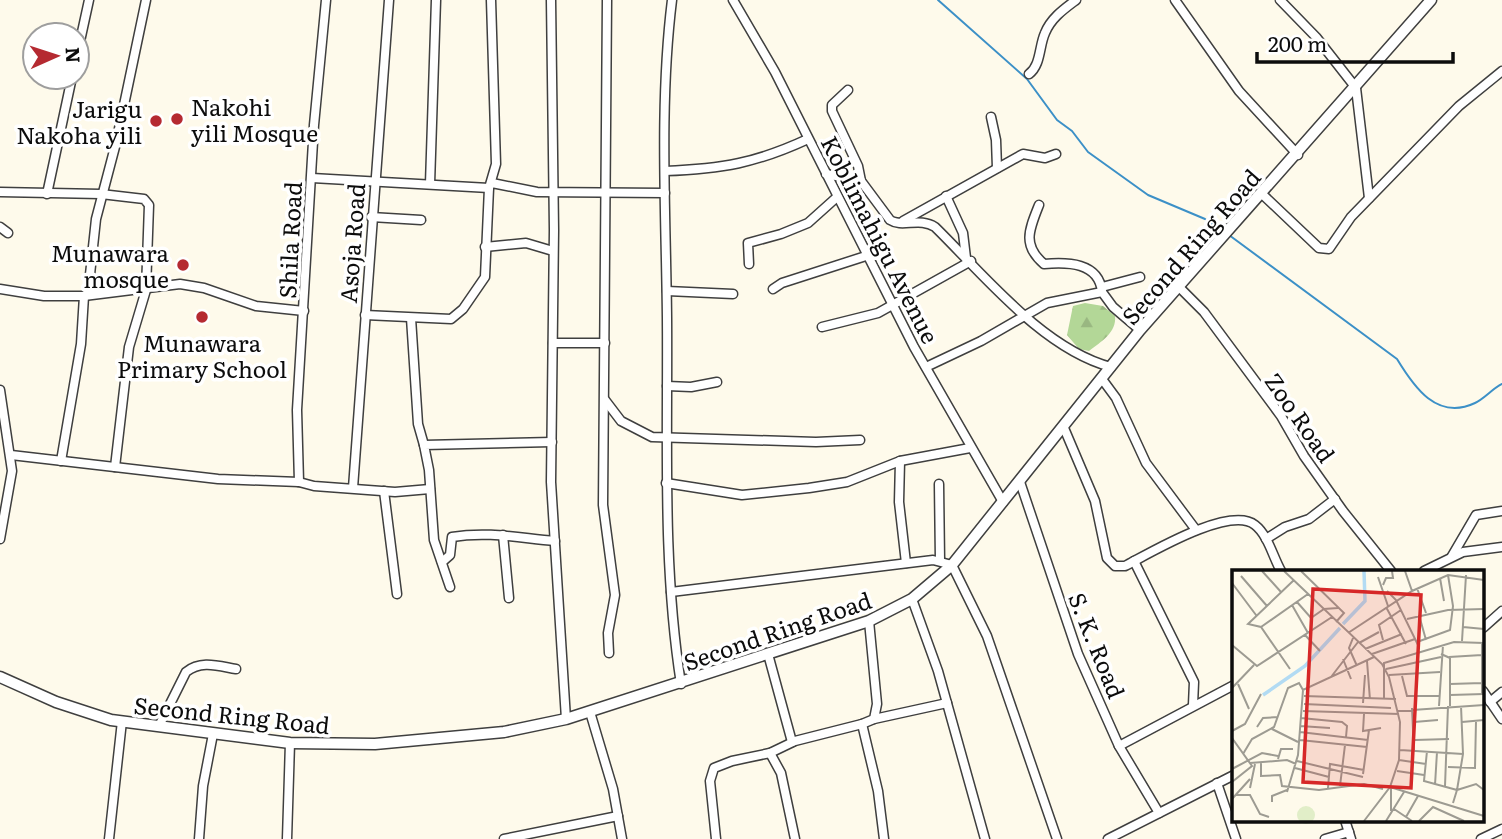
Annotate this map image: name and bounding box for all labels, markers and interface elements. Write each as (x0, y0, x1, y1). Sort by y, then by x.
north arrow (21, 21, 91, 91)
scale bar (1257, 21, 1453, 65)
text: 200 m (1268, 27, 1328, 58)
text: N (60, 46, 88, 64)
place label: Nakohi yili Mosque (191, 89, 318, 149)
place label: Jarigu Nakoha yili (16, 91, 142, 151)
marker: Nakohi yili Mosque (169, 111, 185, 127)
marker: Jarigu Nakoha yili (148, 113, 164, 129)
street label: Koblimahigu Avenue (814, 129, 948, 349)
street label: Second Ring Road (1113, 161, 1267, 331)
street label: Shila Road (269, 181, 309, 299)
street label: Asoja Road (330, 182, 372, 304)
place label: Munawara mosque (51, 235, 170, 295)
marker: Munawara mosque (175, 257, 191, 273)
marker: Munawara Primary School (194, 309, 210, 325)
place label: Munawara Primary School (117, 325, 287, 385)
street label: Zoo Road (1258, 365, 1344, 469)
inset map (1232, 570, 1484, 822)
street label: Second Ring Road (678, 582, 876, 678)
street label: S. K. Road (1061, 587, 1135, 703)
street label: Second Ring Road (132, 687, 332, 741)

